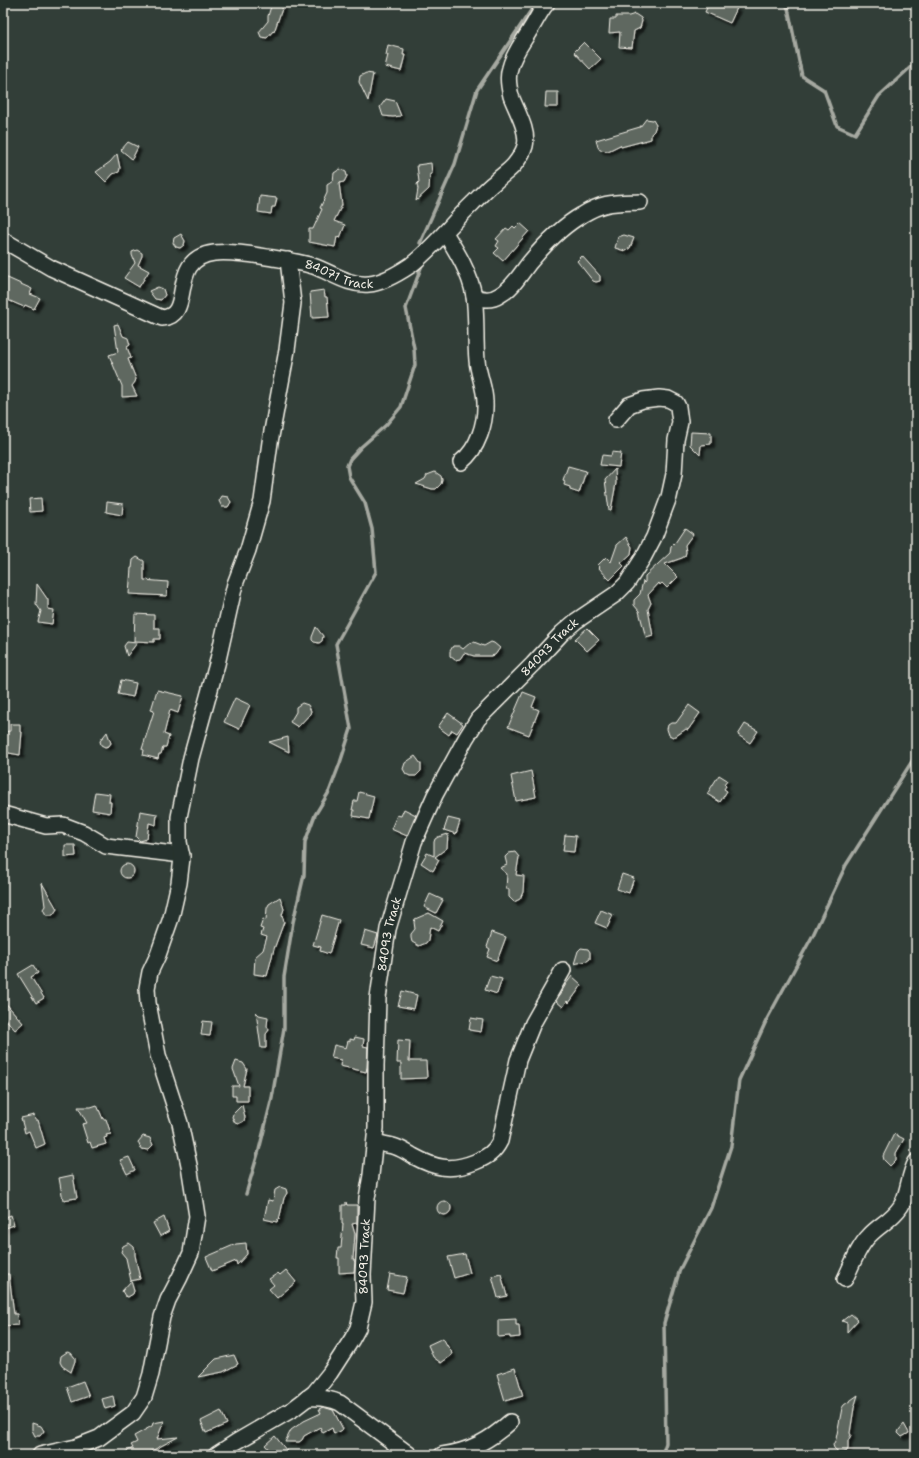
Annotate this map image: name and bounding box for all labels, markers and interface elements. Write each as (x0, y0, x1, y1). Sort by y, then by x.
street label: 84071 Track (303, 256, 374, 292)
street label: 84093 Track (517, 614, 582, 680)
street label: 84093 Track (374, 895, 405, 973)
street label: 84093 Track (355, 1218, 374, 1295)

